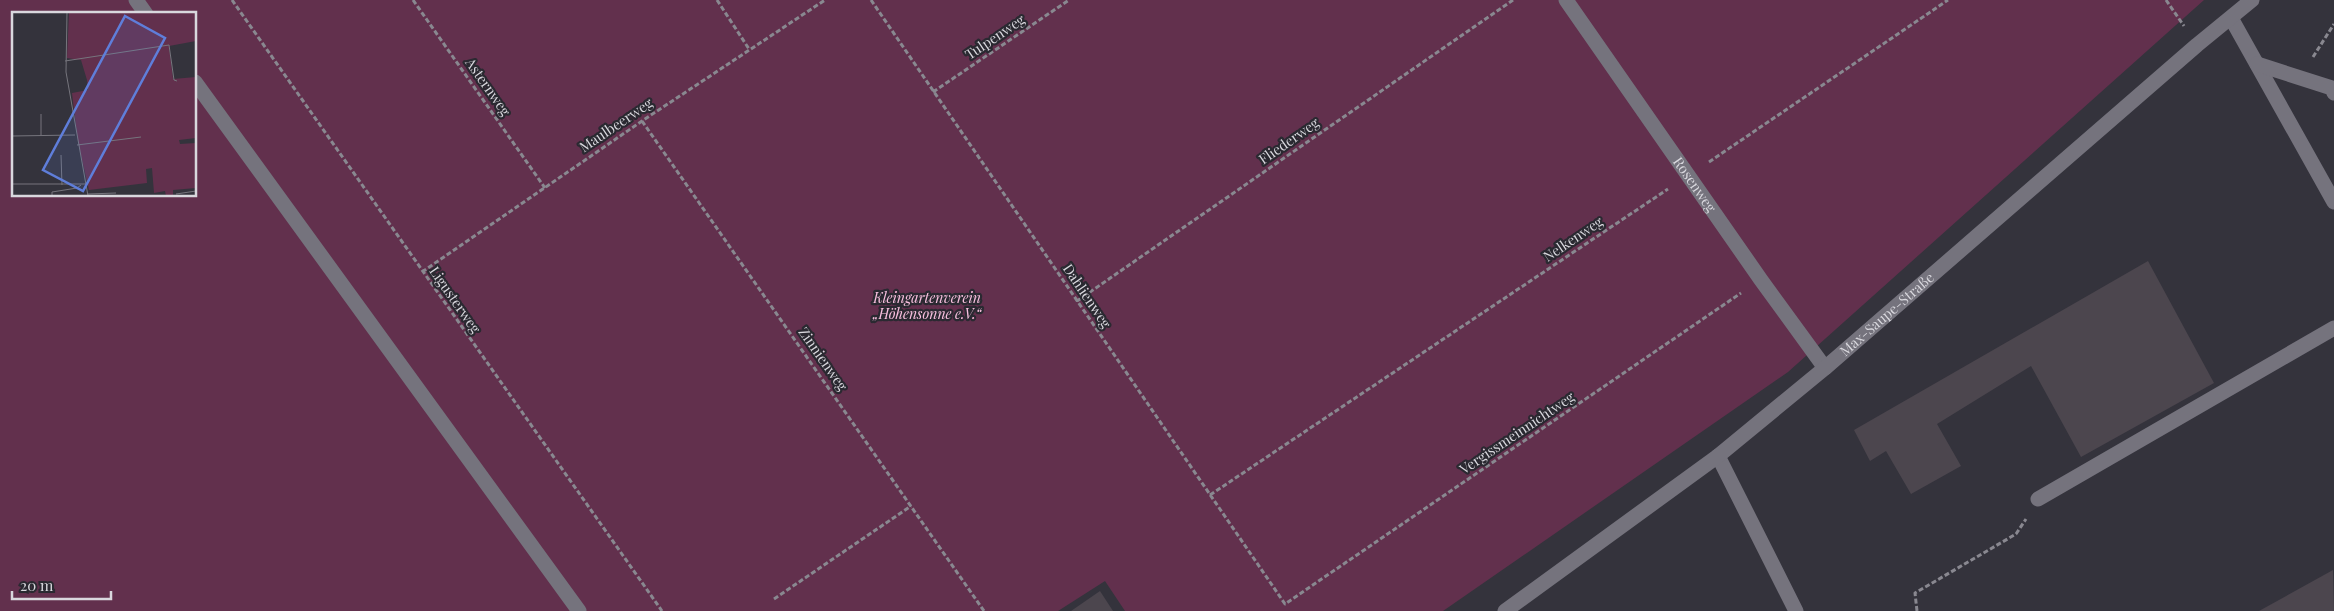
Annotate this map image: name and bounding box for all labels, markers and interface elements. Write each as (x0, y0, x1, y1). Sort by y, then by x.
street label: Tulpenweg (961, 9, 1029, 64)
inset map (12, 12, 196, 196)
street label: Asternweg (461, 53, 516, 120)
street label: Maulbeerweg (575, 93, 657, 156)
street label: Fliederweg (1255, 112, 1323, 168)
street label: Rosenweg (1669, 153, 1721, 216)
street label: Nelkenweg (1539, 211, 1607, 266)
street label: Dahlienweg (1059, 260, 1116, 332)
street label: Ligusterweg (425, 263, 486, 337)
street label: Max-Saupe-Straße (1836, 268, 1938, 360)
park label: Kleingartenverein „Höhensonne e.V.“ (872, 288, 983, 323)
street label: Zinnienweg (794, 323, 853, 395)
street label: Vergissmeinnichtweg (1455, 387, 1578, 479)
scale bar (12, 568, 111, 600)
text: 20 m (20, 575, 54, 595)

